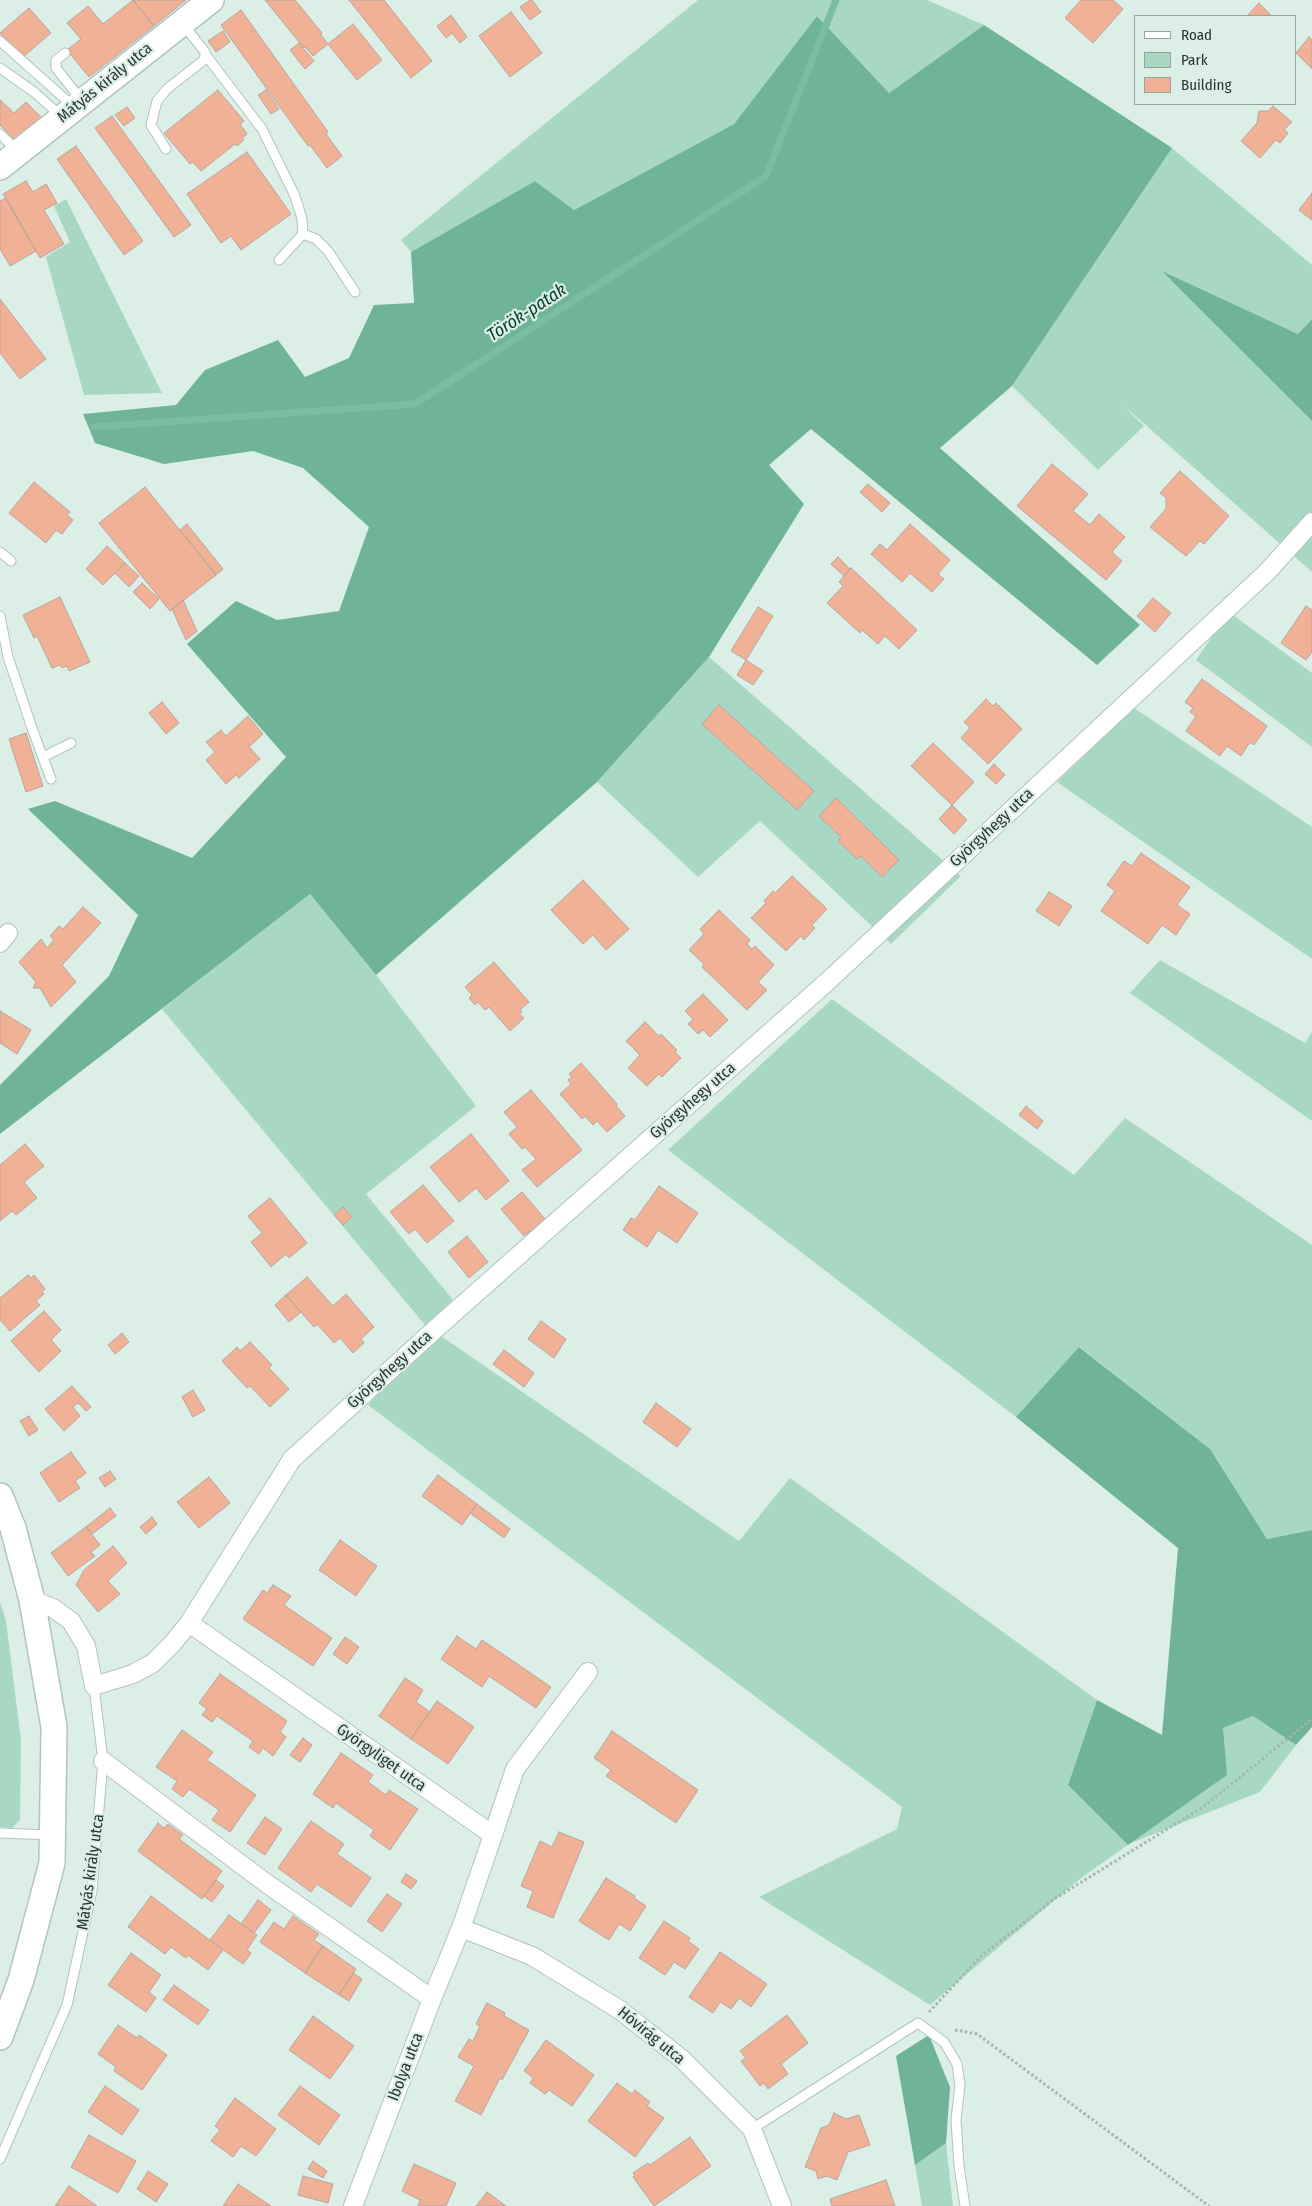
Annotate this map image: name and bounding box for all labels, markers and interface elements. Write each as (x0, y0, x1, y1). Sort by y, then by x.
legend (1134, 15, 1297, 105)
text: Road (1181, 26, 1212, 44)
street label: Mátyás király utca (54, 39, 156, 127)
text: Park (1181, 51, 1208, 69)
text: Building (1181, 76, 1232, 94)
water label: Török-patak (483, 279, 571, 347)
street label: Györgyhegy utca (946, 784, 1038, 872)
street label: Györgyhegy utca (646, 1059, 740, 1143)
street label: Györgyhegy utca (344, 1327, 436, 1413)
street label: Györgyliget utca (332, 1720, 430, 1796)
street label: Mátyás király utca (73, 1813, 109, 1931)
street label: Hóvirág utca (613, 2003, 689, 2069)
street label: Ibolya utca (384, 2030, 428, 2104)

